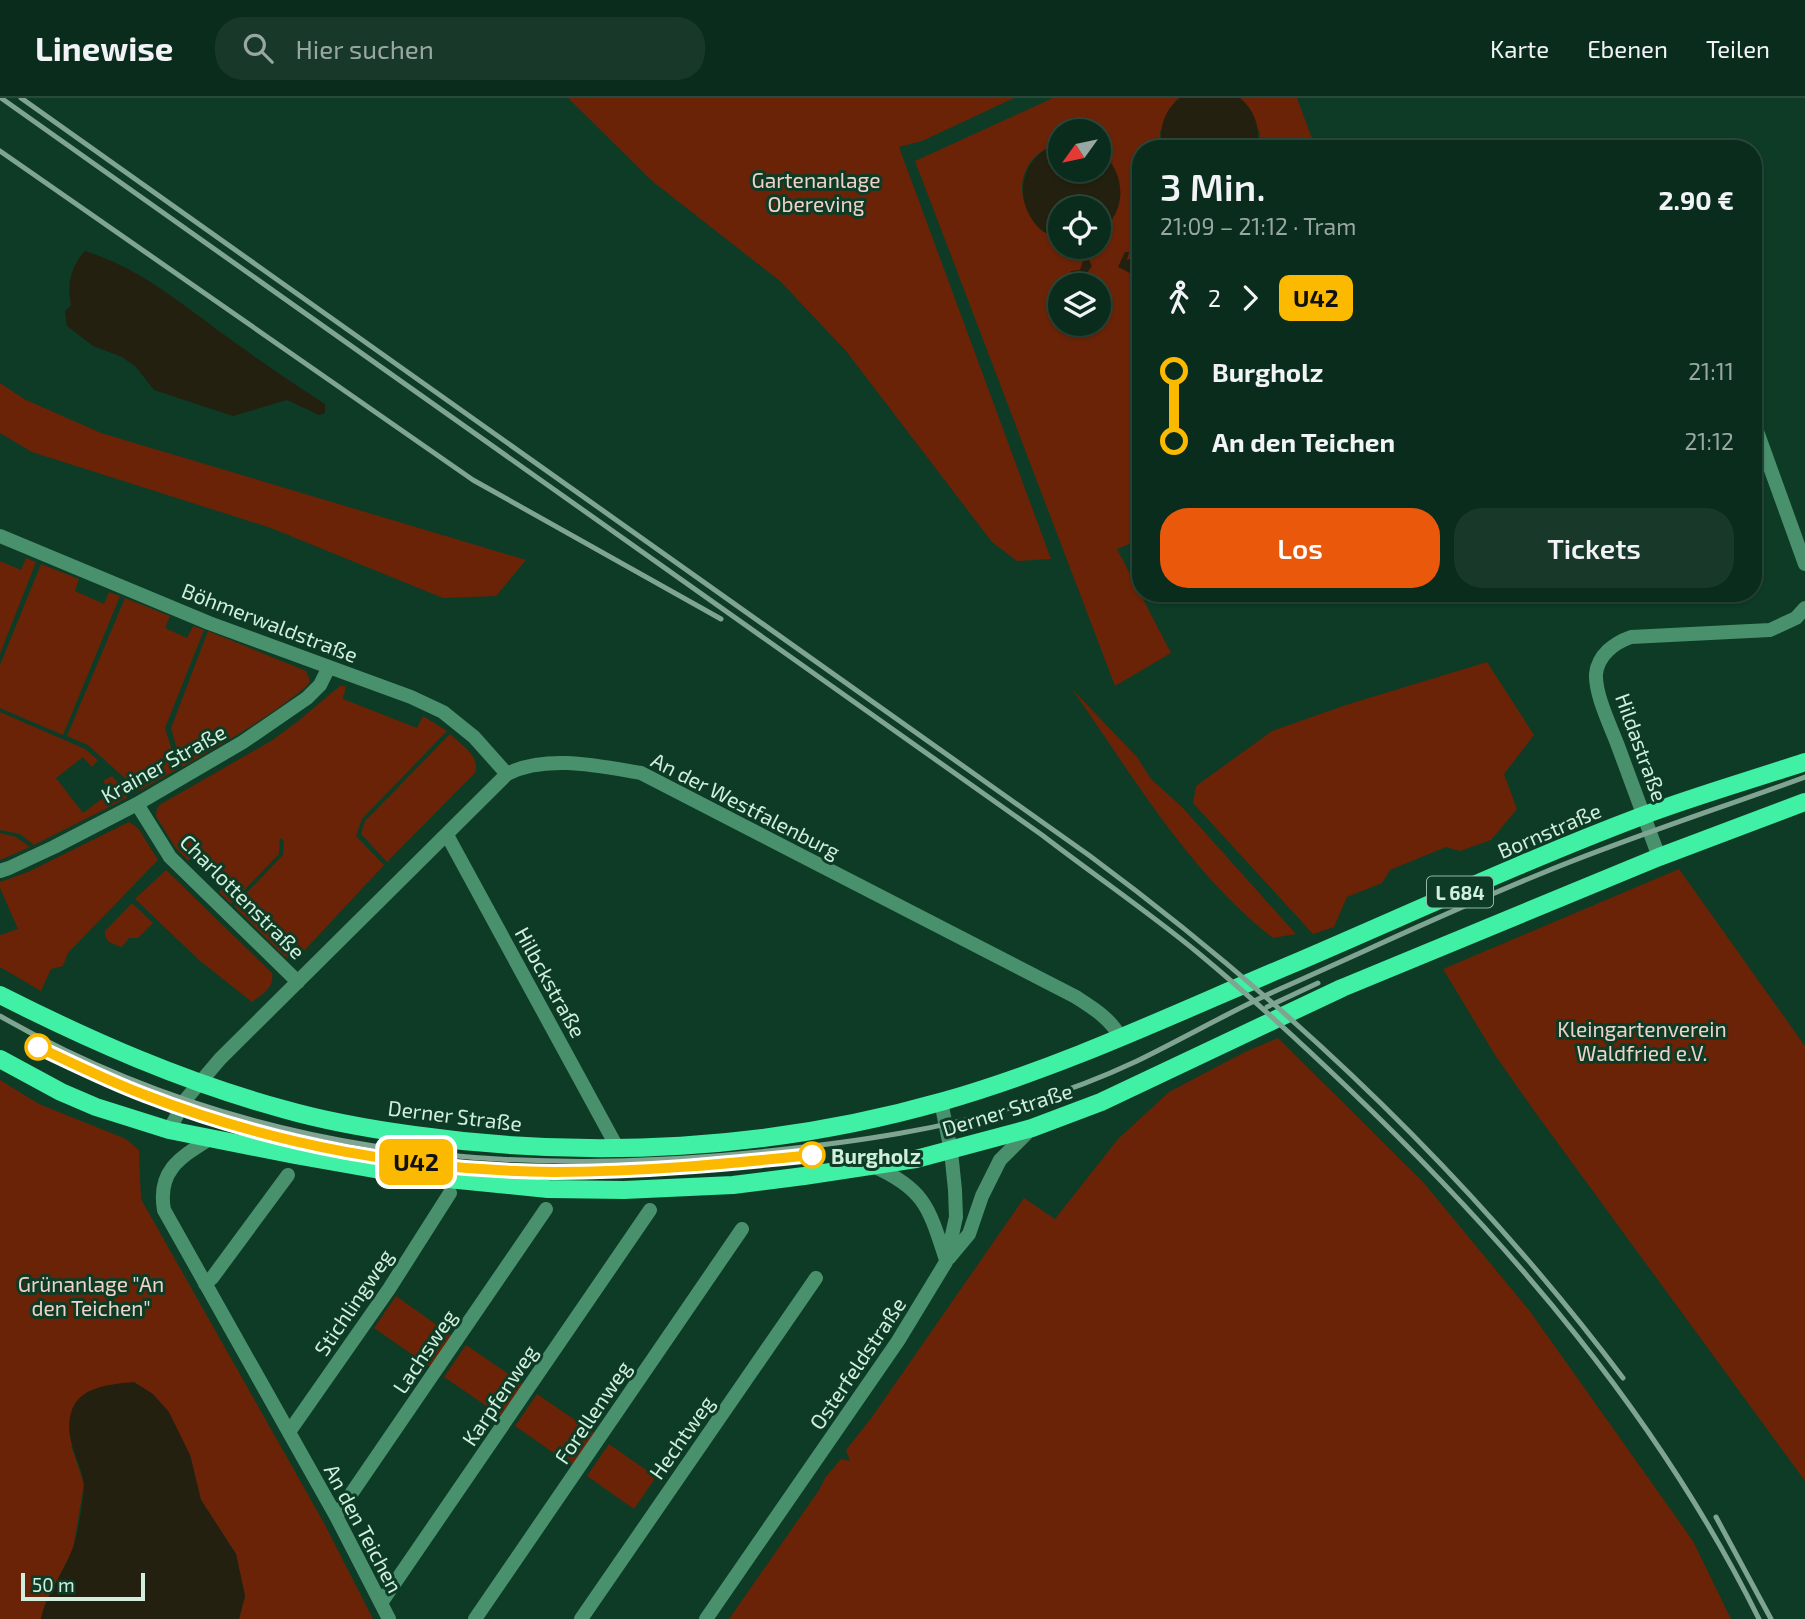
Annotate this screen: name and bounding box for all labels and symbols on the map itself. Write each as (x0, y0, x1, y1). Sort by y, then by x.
north arrow (1048, 119, 1111, 182)
park label: Gartenanlage Obereving (751, 167, 881, 216)
street label: Böhmerwaldstraße (179, 577, 361, 667)
street label: Hildastraße (1611, 690, 1673, 804)
street label: Krainer Straße (96, 718, 230, 808)
street label: An der Westfalenburg (648, 747, 845, 864)
street label: Bornstraße (1494, 797, 1604, 863)
street label: Charlottenstraße (176, 829, 310, 963)
road number: L 684 (1427, 876, 1493, 908)
street label: Hilbckstraße (510, 922, 592, 1042)
park label: Kleingartenverein Waldfried e.V. (1557, 1016, 1727, 1065)
unlabelled marker (25, 1034, 51, 1060)
street label: Derner Straße (939, 1077, 1075, 1141)
street label: Derner Straße (387, 1094, 523, 1136)
line badge: U42 (376, 1139, 456, 1185)
marker: Burgholz (799, 1142, 825, 1168)
place label: Burgholz (831, 1143, 921, 1168)
street label: Stichlingweg (308, 1244, 398, 1360)
park label: Grünanlage "An den Teichen" (18, 1271, 164, 1320)
street label: Osterfeldstraße (804, 1292, 910, 1434)
street label: Lachsweg (387, 1304, 461, 1398)
street label: Karpfenweg (456, 1340, 542, 1450)
street label: Forellenweg (548, 1356, 636, 1468)
street label: Hechtweg (643, 1390, 719, 1483)
street label: An den Teichen (320, 1459, 408, 1597)
scale bar (21, 1570, 145, 1602)

